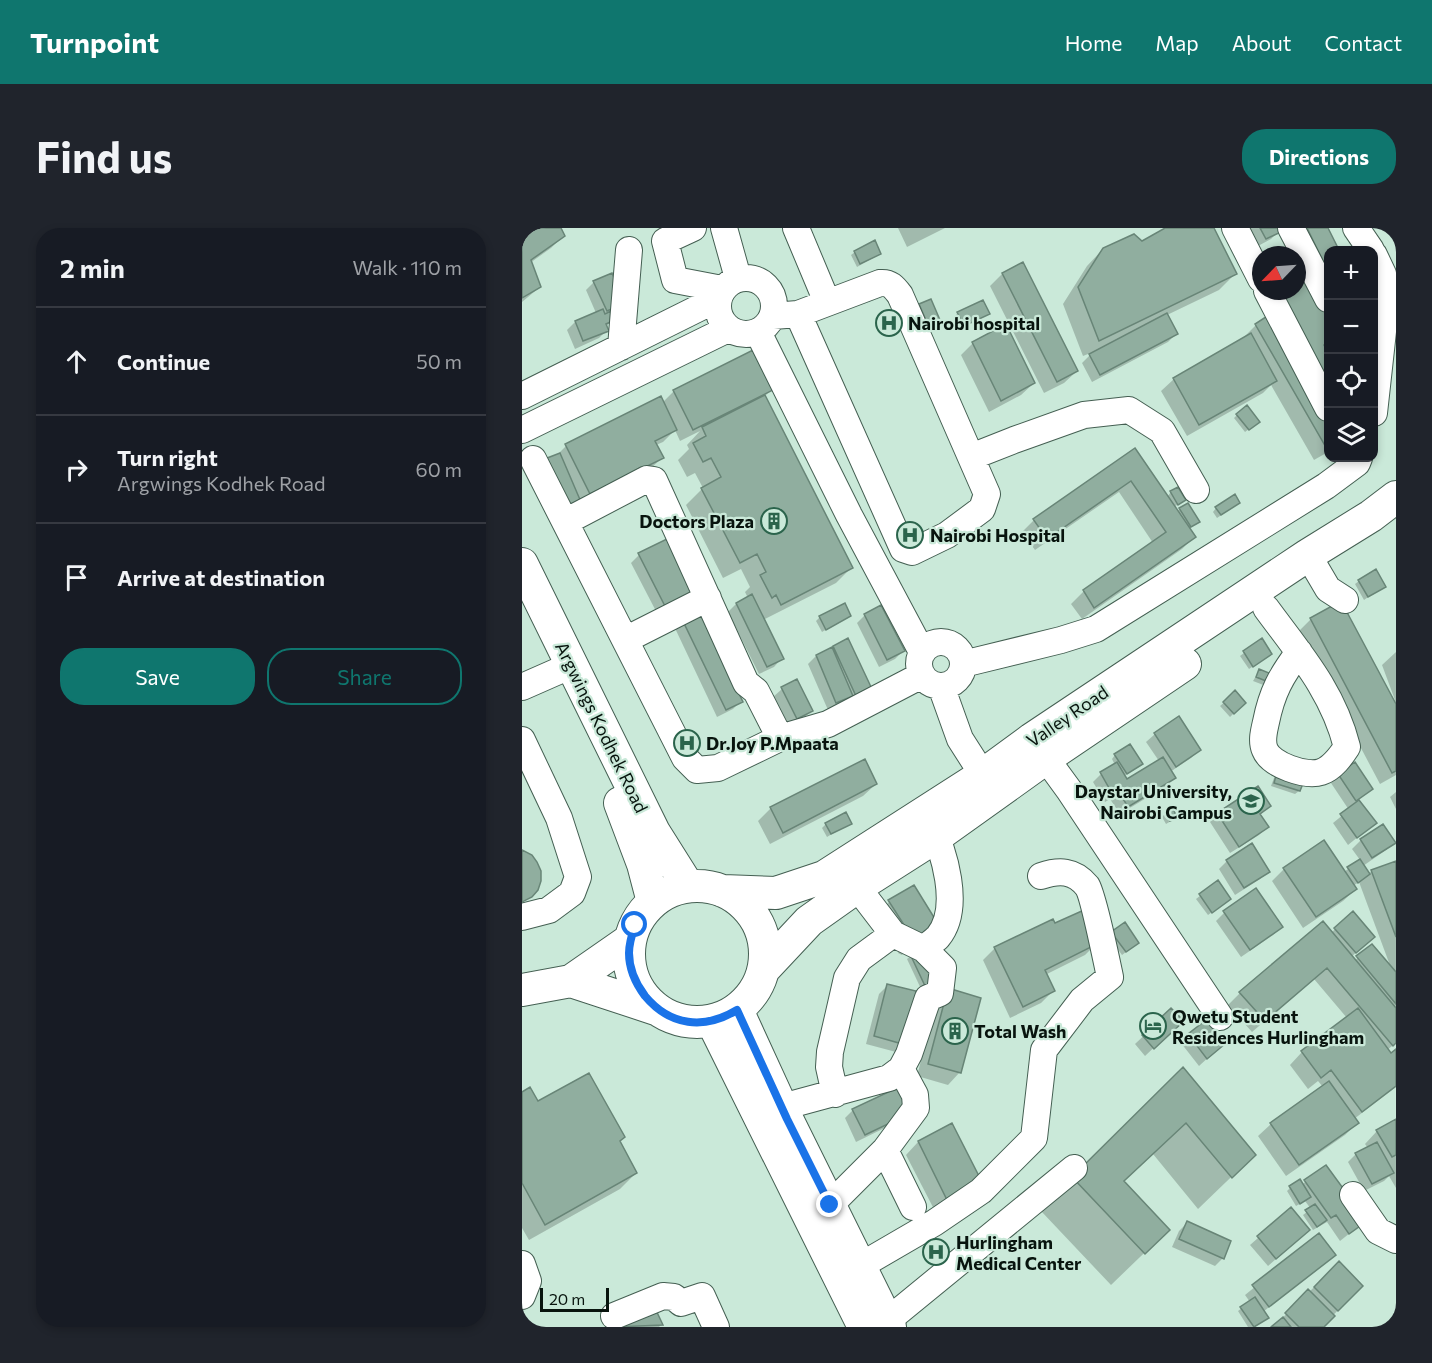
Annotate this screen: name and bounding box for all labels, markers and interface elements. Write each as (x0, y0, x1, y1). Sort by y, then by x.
text: Turnpoint (30, 25, 159, 59)
text: Home (1065, 30, 1122, 55)
text: Map (1155, 30, 1199, 55)
text: About (1232, 30, 1291, 55)
text: Contact (1324, 30, 1402, 55)
button: Directions (1242, 129, 1396, 184)
text: Find us (36, 130, 172, 182)
north arrow (1252, 246, 1306, 300)
map controls (1324, 246, 1378, 462)
button: + (1324, 246, 1378, 300)
text: 2 min (60, 252, 125, 283)
text: Walk · 110 m (352, 255, 462, 279)
button: − (1324, 300, 1378, 354)
hospital icon: Nairobi hospital (874, 308, 904, 338)
place label: Nairobi hospital (908, 312, 1040, 334)
icon: ahead (60, 345, 93, 378)
text: Continue (117, 348, 210, 375)
text: 50 m (416, 349, 462, 373)
button: locate (1324, 354, 1378, 408)
button: layers (1324, 408, 1378, 462)
text: Turn right (117, 444, 218, 471)
icon: right (60, 453, 93, 486)
text: 60 m (416, 457, 462, 481)
text: Argwings Kodhek Road (117, 471, 326, 495)
building icon: Doctors Plaza (759, 506, 789, 536)
place label: Doctors Plaza (639, 510, 754, 532)
hospital icon: Nairobi Hospital (895, 520, 925, 550)
place label: Nairobi Hospital (930, 524, 1065, 546)
icon: arrive (60, 561, 93, 594)
text: Arrive at destination (117, 564, 325, 591)
street label: Argwings Kodhek Road (551, 638, 653, 816)
button: Save (60, 648, 255, 705)
button: Share (267, 648, 462, 705)
street label: Valley Road (1022, 681, 1112, 751)
hospital icon: Dr.Joy P.Mpaata (672, 728, 702, 758)
place label: Dr.Joy P.Mpaata (706, 732, 839, 754)
place label: Daystar University, Nairobi Campus (1075, 780, 1232, 823)
school or university icon: Daystar University, Nairobi Campus (1236, 786, 1266, 816)
route start (621, 911, 647, 937)
place label: Qwetu Student Residences Hurlingham (1172, 1005, 1364, 1048)
hotel icon: Qwetu Student Residences Hurlingham (1138, 1011, 1168, 1041)
building icon: Total Wash (940, 1016, 970, 1046)
place label: Total Wash (974, 1020, 1067, 1042)
route end (816, 1191, 842, 1217)
place label: Hurlingham Medical Center (956, 1231, 1082, 1274)
hospital icon: Hurlingham Medical Center (921, 1237, 951, 1267)
scale bar (540, 1285, 609, 1312)
text: 20 m (549, 1289, 585, 1308)

